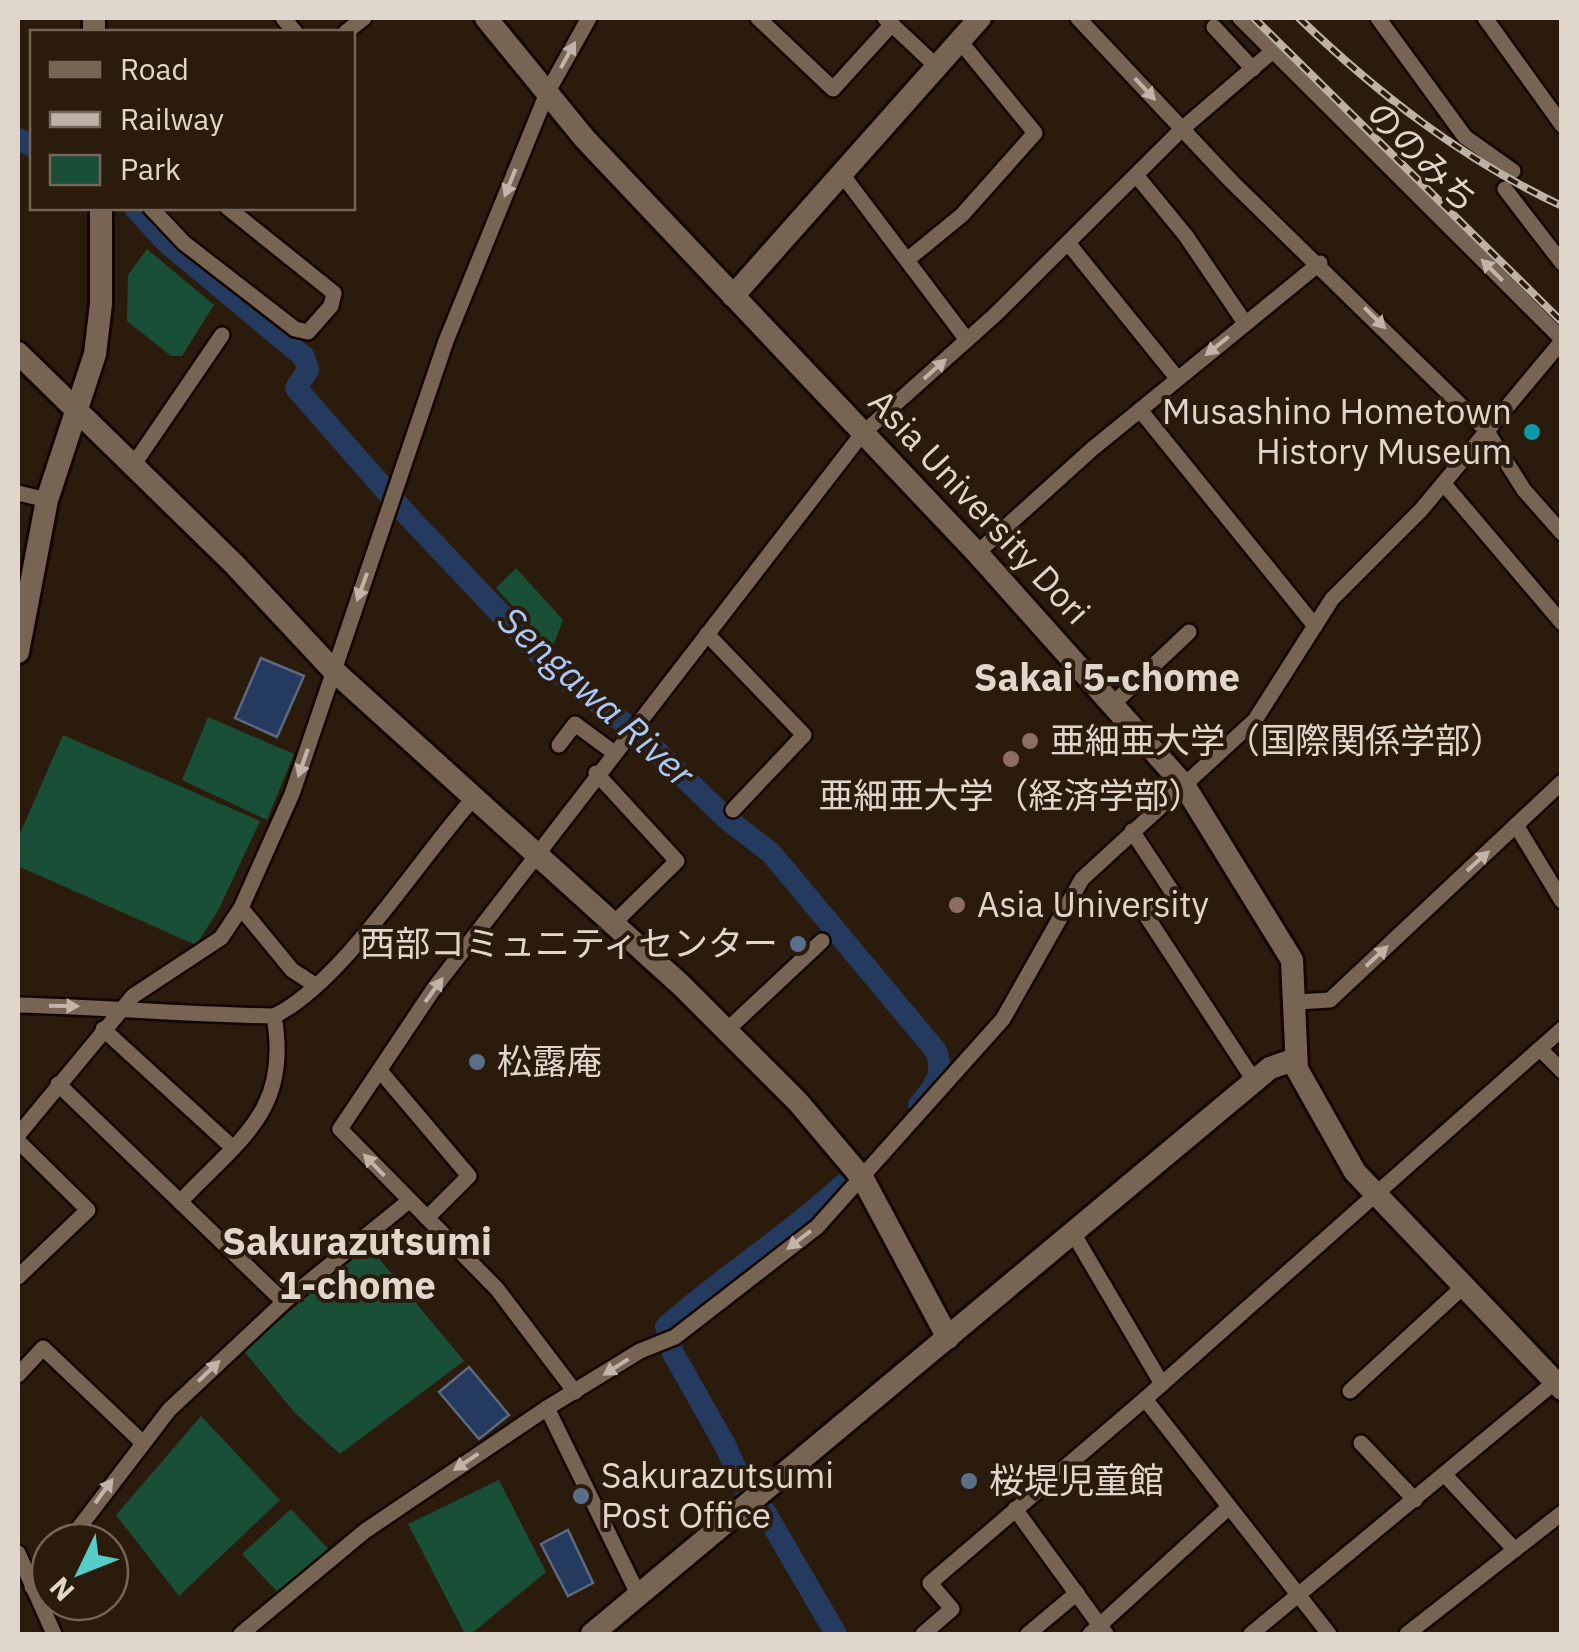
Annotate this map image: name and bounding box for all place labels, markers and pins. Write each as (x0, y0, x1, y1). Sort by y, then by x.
place label: Musashino Hometown History Museum (1162, 388, 1512, 474)
marker: Musashino Hometown History Museum (1521, 421, 1543, 443)
place label: 亜細亜大学（国際関係学部） (1050, 717, 1505, 763)
marker: 亜細亜大学（国際関係学部） (1019, 730, 1041, 752)
marker: 亜細亜大学（経済学部） (1000, 748, 1022, 770)
place label: 亜細亜大学（経済学部） (818, 772, 1204, 818)
place label: Asia University (977, 881, 1209, 927)
marker: Asia University (946, 894, 968, 916)
place label: 西部コミュニティセンター (360, 920, 778, 966)
marker: 西部コミュニティセンター (787, 933, 809, 955)
place label: 松露庵 (497, 1038, 602, 1084)
marker: 松露庵 (466, 1051, 488, 1073)
place label: Sakurazutsumi Post Office (601, 1452, 834, 1538)
place label: 桜堤児童館 (989, 1457, 1164, 1503)
marker: 桜堤児童館 (958, 1470, 980, 1492)
marker: Sakurazutsumi Post Office (570, 1485, 592, 1507)

